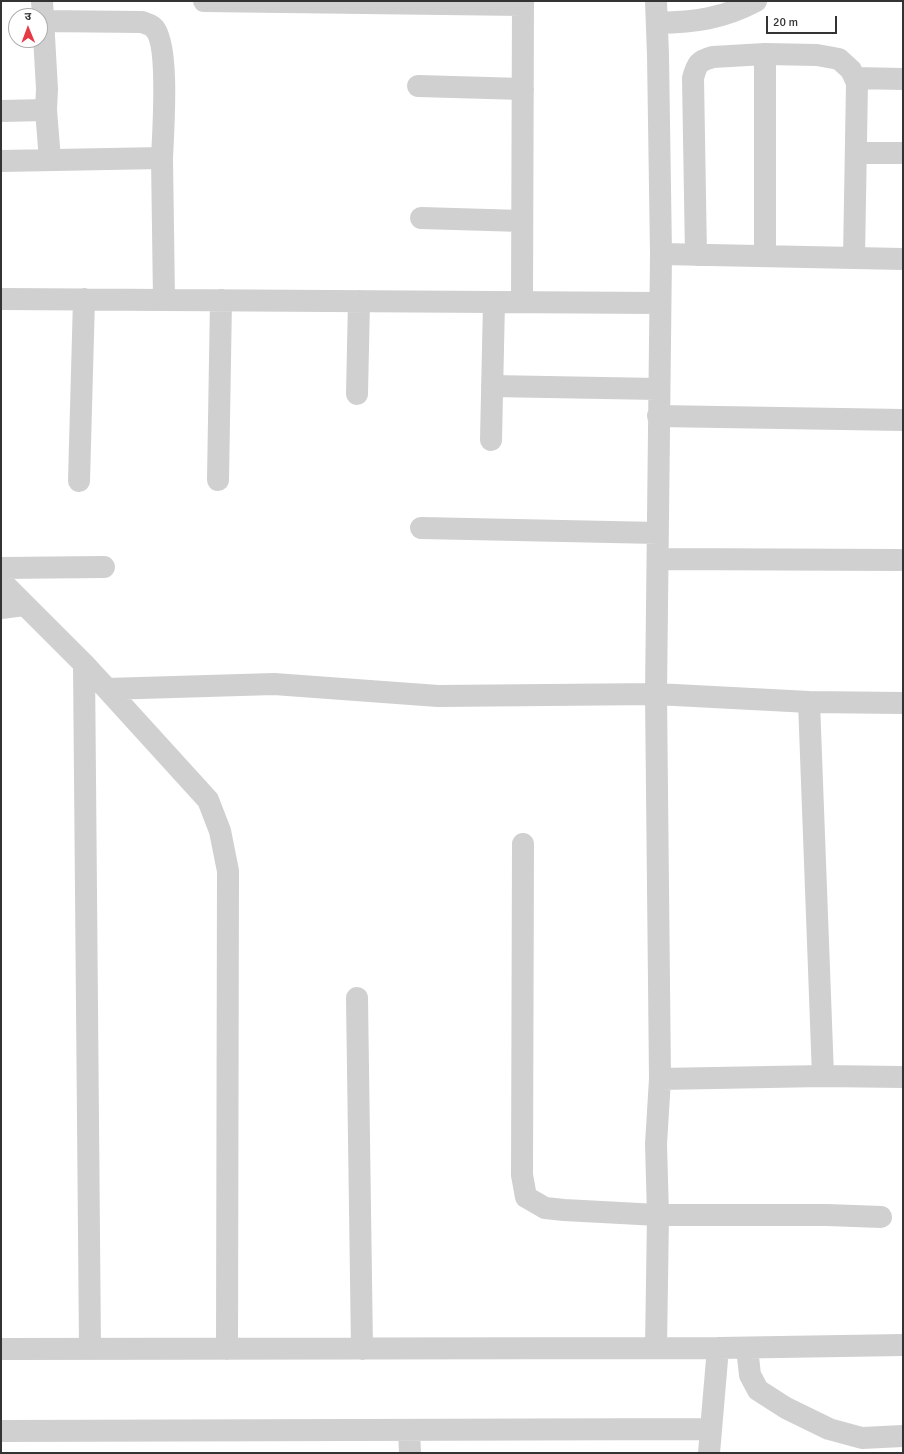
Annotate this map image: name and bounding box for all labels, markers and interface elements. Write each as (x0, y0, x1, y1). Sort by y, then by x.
north arrow (8, 8, 48, 48)
scale bar (768, 8, 839, 34)
text: उ (24, 10, 31, 23)
text: 20 m (773, 15, 798, 30)

